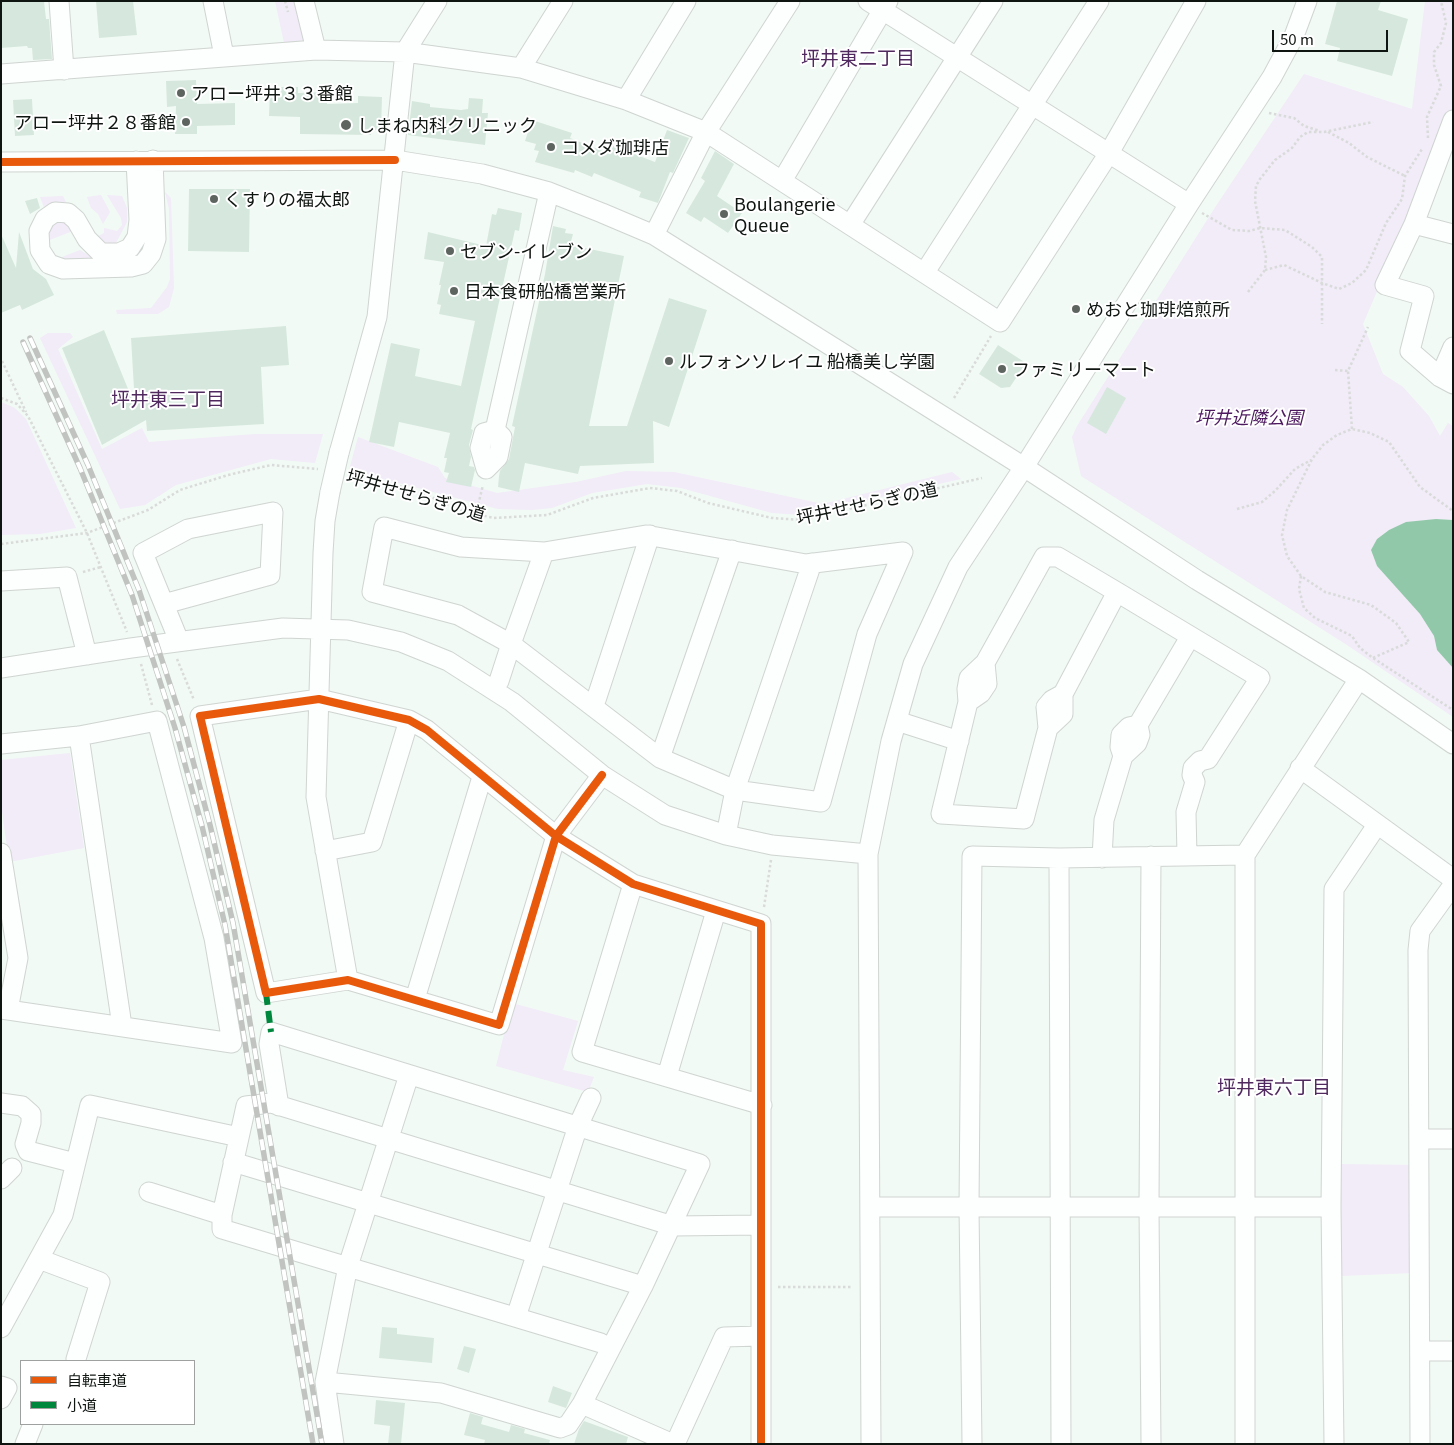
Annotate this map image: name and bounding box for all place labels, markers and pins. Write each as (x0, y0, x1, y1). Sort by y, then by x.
place label: アロー坪井３３番館 (191, 82, 353, 104)
marker: アロー坪井３３番館 (175, 87, 187, 99)
place label: アロー坪井２８番館 (14, 111, 176, 133)
place label: しまね内科クリニック (357, 114, 537, 136)
marker: アロー坪井２８番館 (180, 116, 192, 128)
marker: しまね内科クリニック (339, 118, 353, 132)
place label: コメダ珈琲店 (561, 136, 669, 158)
marker: コメダ珈琲店 (545, 141, 557, 153)
place label: くすりの福太郎 (224, 188, 350, 210)
marker: くすりの福太郎 (208, 193, 220, 205)
place label: Boulangerie Queue (734, 193, 836, 235)
marker: Boulangerie Queue (718, 208, 730, 220)
place label: セブン-イレブン (460, 240, 592, 262)
marker: セブン-イレブン (444, 245, 456, 257)
place label: 日本食研船橋営業所 (464, 280, 626, 302)
marker: 日本食研船橋営業所 (448, 285, 460, 297)
place label: めおと珈琲焙煎所 (1086, 298, 1230, 320)
marker: めおと珈琲焙煎所 (1070, 303, 1082, 315)
place label: ルフォンソレイユ 船橋美し学園 (679, 350, 935, 372)
marker: ルフォンソレイユ 船橋美し学園 (663, 355, 675, 367)
place label: ファミリーマート (1012, 358, 1156, 380)
marker: ファミリーマート (996, 363, 1008, 375)

